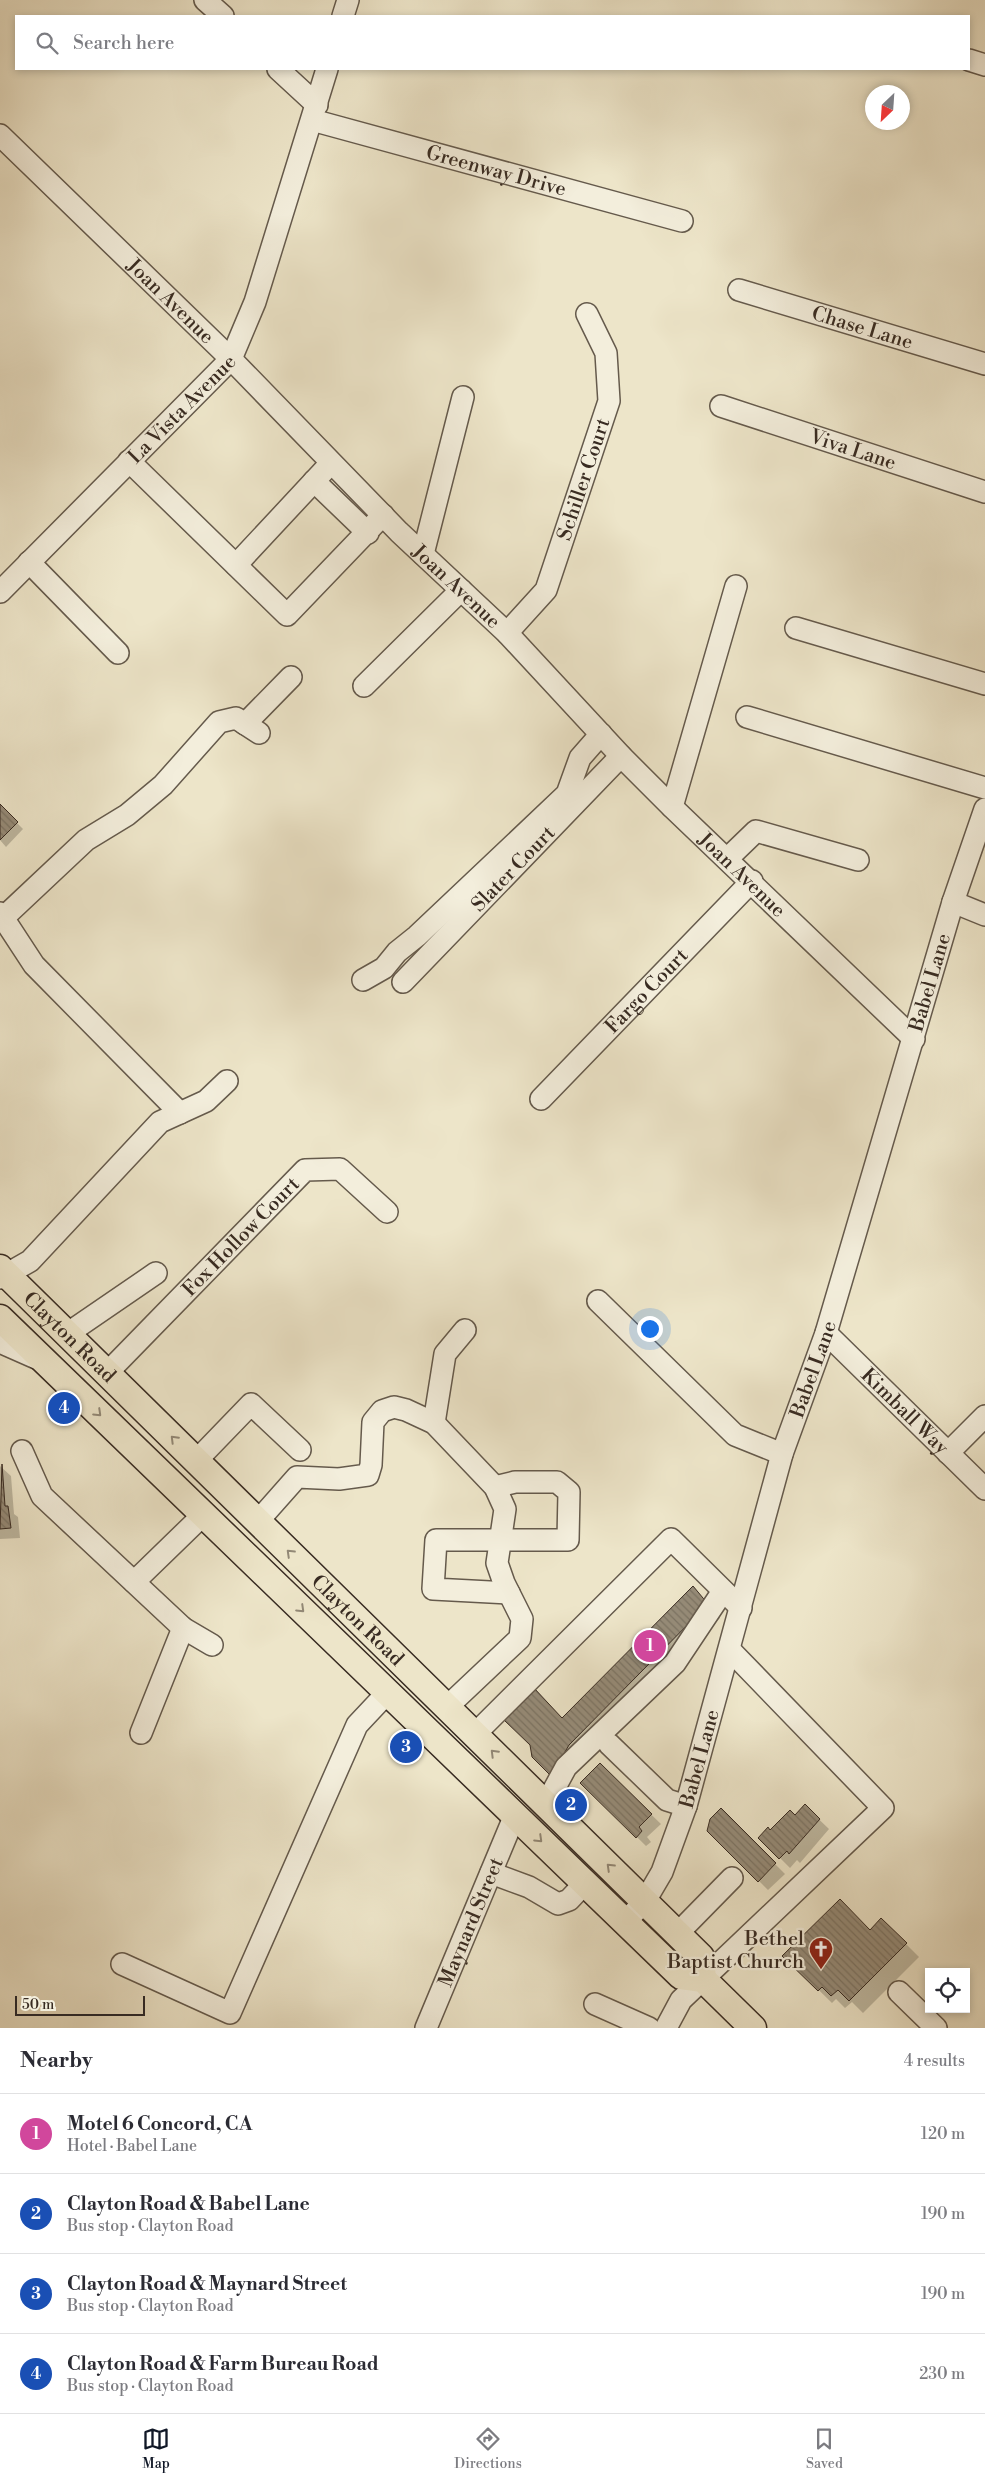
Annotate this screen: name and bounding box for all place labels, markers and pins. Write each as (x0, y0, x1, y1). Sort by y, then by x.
pin: 4 (48, 1389, 80, 1427)
pin: 1 (634, 1627, 666, 1665)
pin: 3 (390, 1728, 422, 1766)
pin: 2 (555, 1786, 587, 1824)
place label: Bethel Baptist Church (666, 1927, 804, 1975)
church icon: Bethel Baptist Church (808, 1936, 834, 1970)

